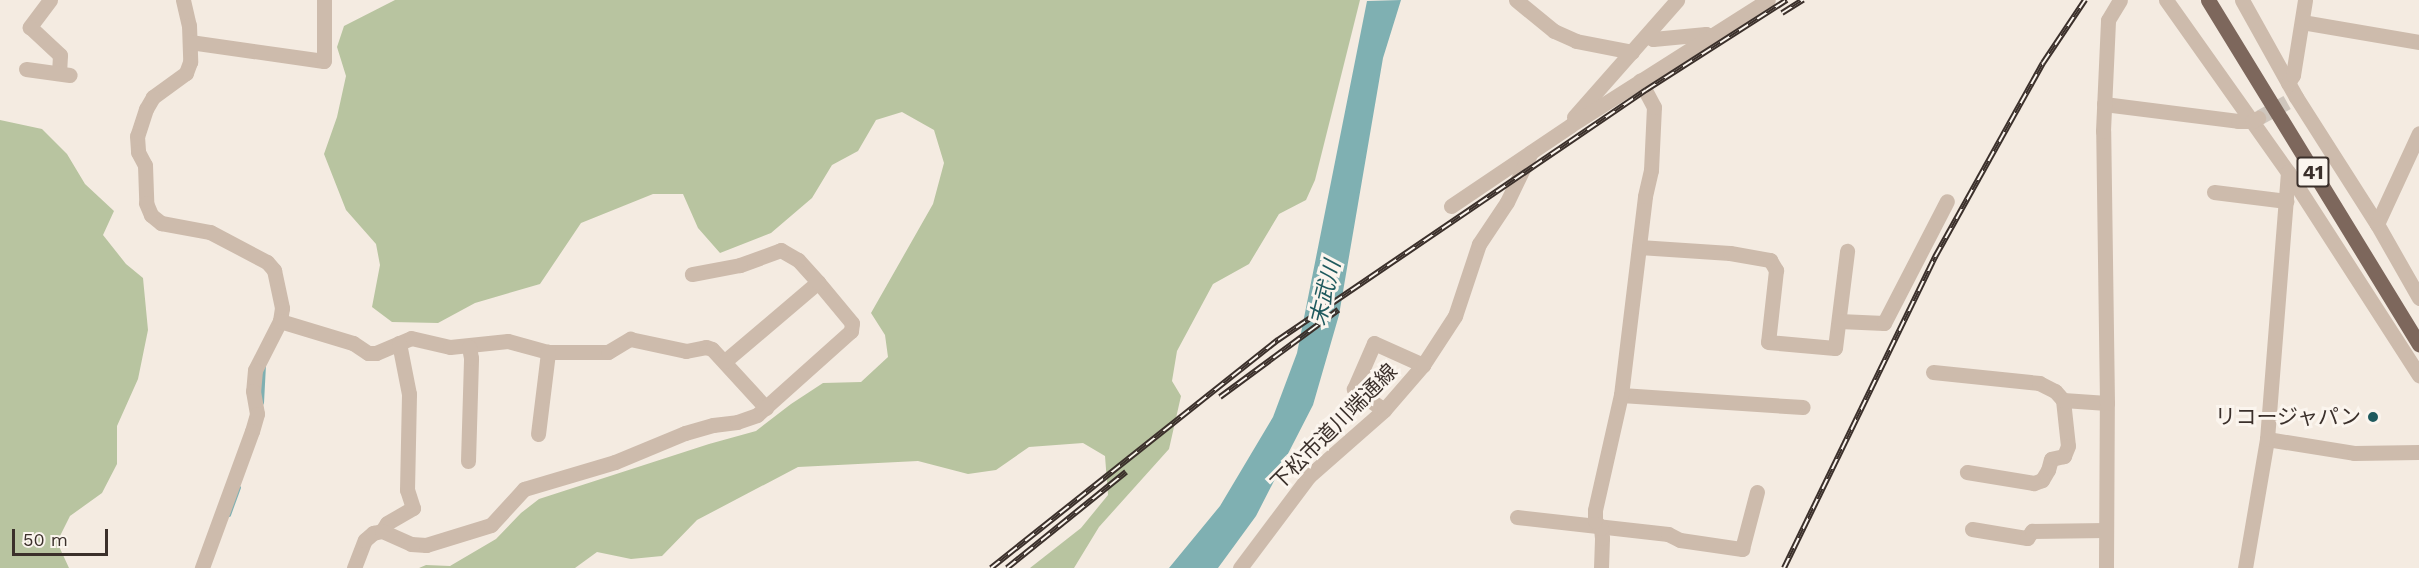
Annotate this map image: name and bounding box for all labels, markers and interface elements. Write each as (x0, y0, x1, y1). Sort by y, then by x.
road number: 41 (2295, 155, 2331, 189)
water label: 末武川 (1304, 258, 1346, 328)
street label: 下松市道川端通線 (1266, 359, 1402, 495)
place label: リコージャパン (2214, 404, 2361, 430)
marker: リコージャパン (2366, 410, 2380, 424)
scale bar (15, 517, 111, 555)
text: 50 m (23, 529, 68, 550)

